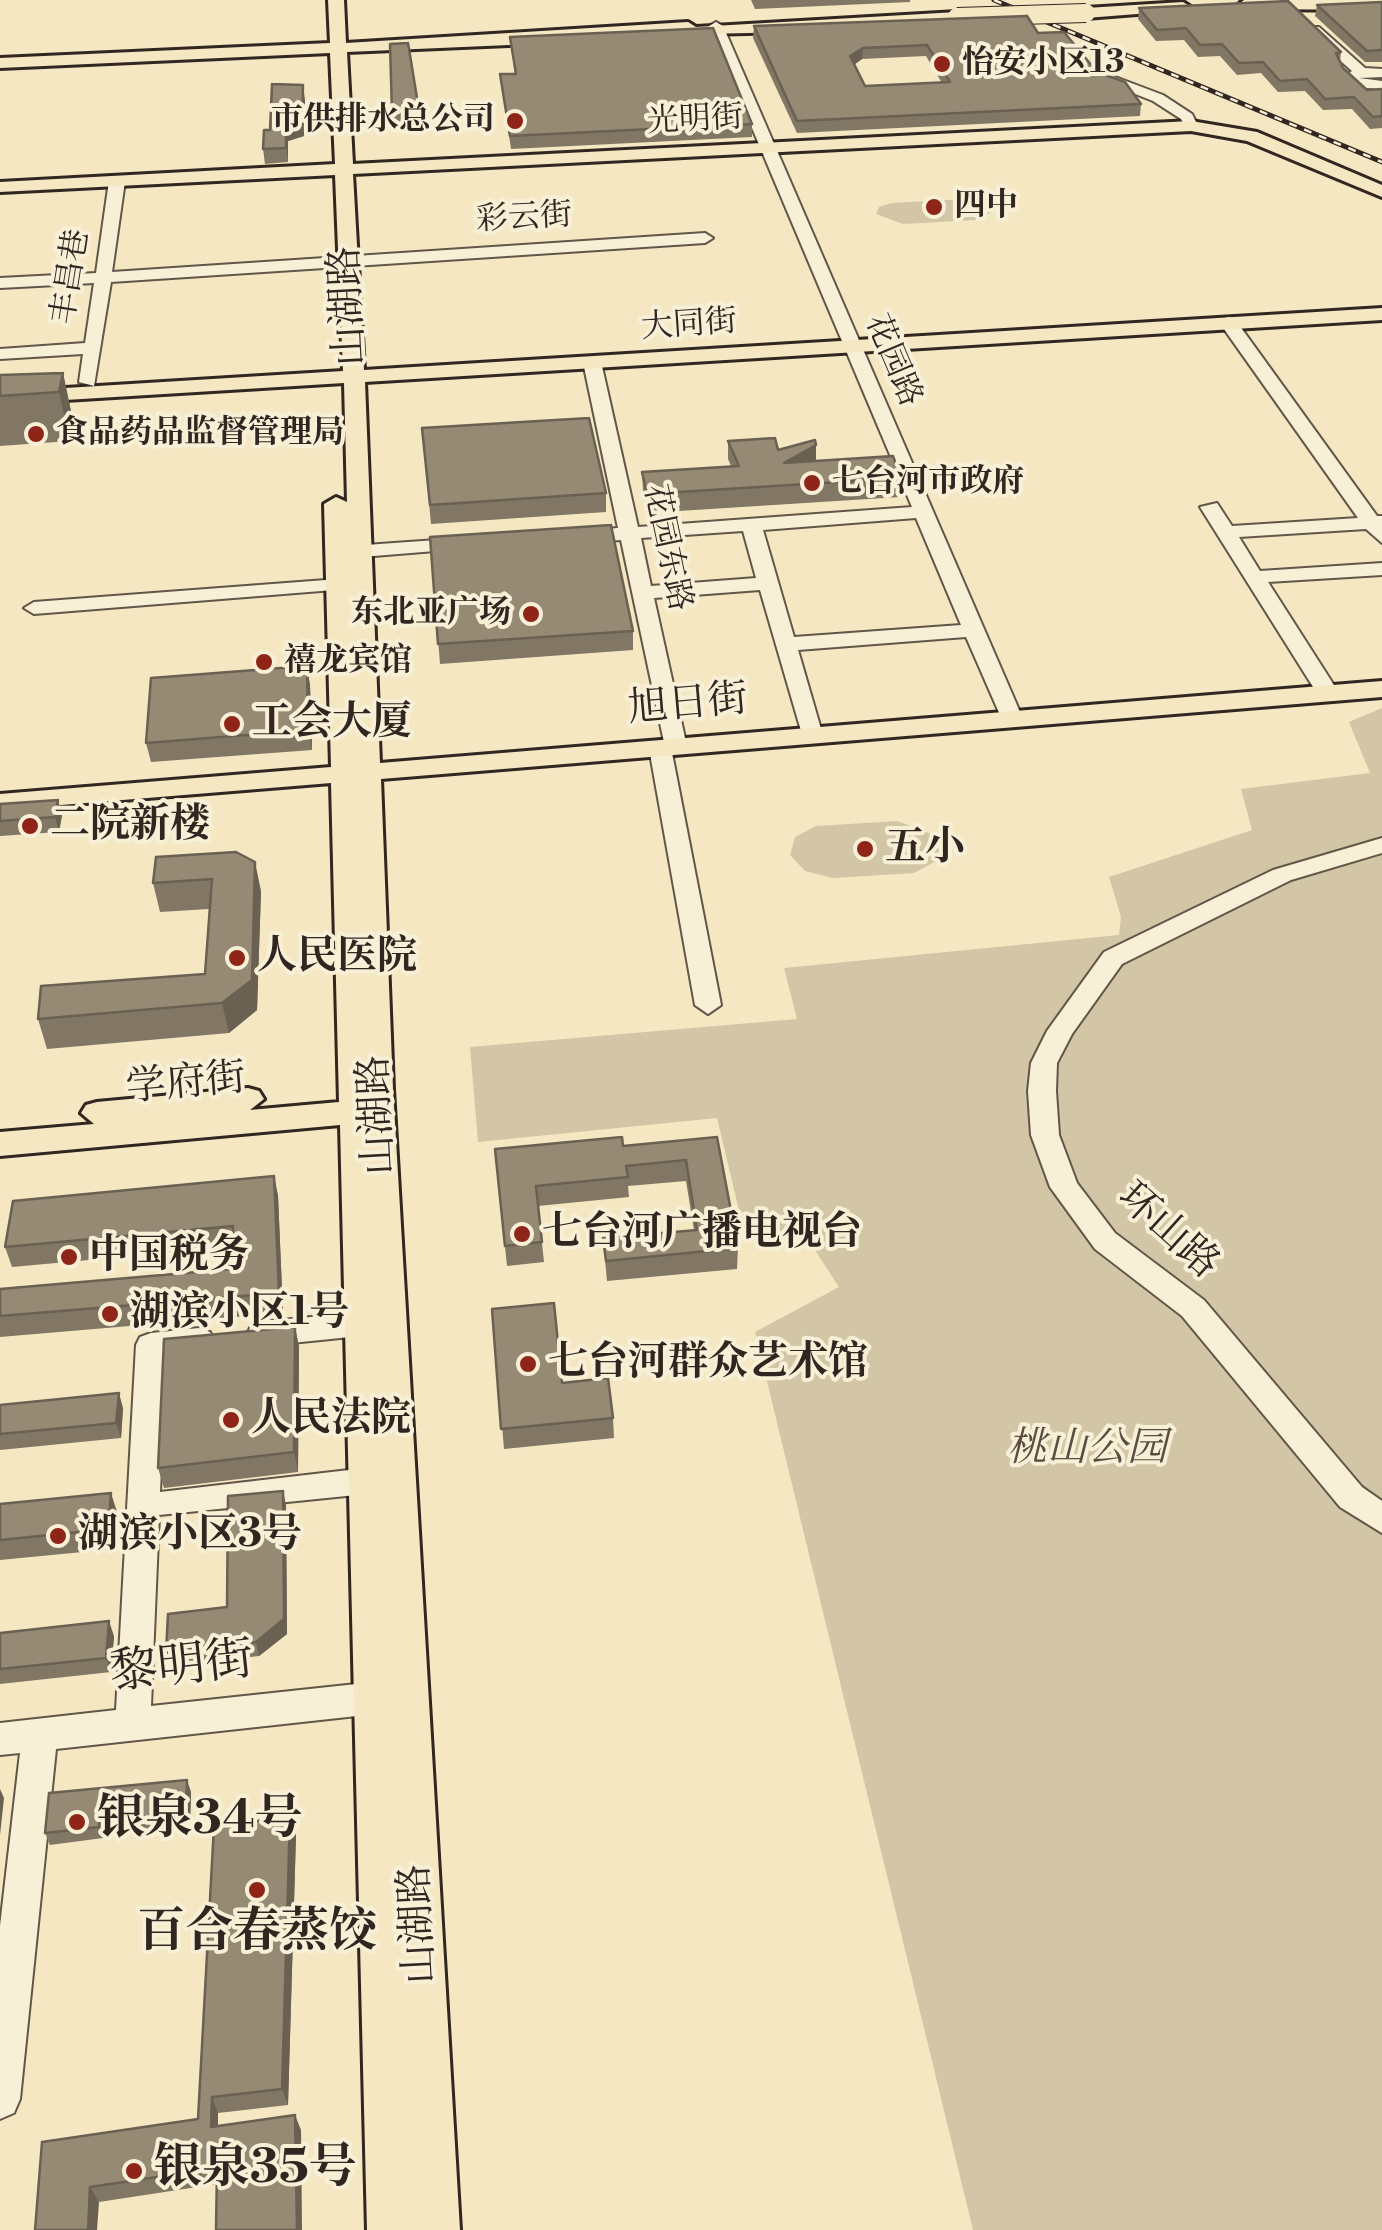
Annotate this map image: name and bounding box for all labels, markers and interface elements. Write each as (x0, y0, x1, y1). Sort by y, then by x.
place label: 怡安小区13 (962, 45, 1125, 83)
marker: 怡安小区13 (931, 53, 953, 75)
street label: 光明街 (646, 99, 744, 143)
place label: 市供排水总公司 (271, 102, 495, 140)
marker: 市供排水总公司 (504, 110, 526, 132)
place label: 四中 (954, 188, 1018, 226)
marker: 四中 (923, 196, 945, 218)
street label: 彩云街 (475, 197, 573, 241)
street label: 丰昌巷 (46, 227, 98, 327)
street label: 山湖路 (323, 245, 377, 367)
street label: 大同街 (640, 303, 738, 349)
street label: 花园路 (856, 309, 928, 413)
place label: 食品药品监督管理局 (56, 415, 344, 453)
marker: 食品药品监督管理局 (25, 423, 47, 445)
place label: 七台河市政府 (832, 464, 1024, 502)
marker: 七台河市政府 (801, 472, 823, 494)
street label: 花园东路 (634, 481, 698, 615)
place label: 东北亚广场 (351, 595, 511, 633)
marker: 东北亚广场 (520, 603, 542, 625)
place label: 禧龙宾馆 (284, 643, 412, 681)
marker: 禧龙宾馆 (253, 651, 275, 673)
street label: 旭日街 (626, 677, 750, 735)
place label: 工会大厦 (252, 700, 412, 748)
marker: 工会大厦 (221, 713, 243, 735)
place label: 二院新楼 (50, 802, 210, 850)
marker: 二院新楼 (19, 815, 41, 837)
place label: 五小 (885, 825, 965, 873)
marker: 五小 (854, 838, 876, 860)
place label: 人民医院 (257, 934, 417, 982)
marker: 人民医院 (226, 947, 248, 969)
street label: 山湖路 (352, 1054, 406, 1176)
street label: 学府街 (124, 1056, 248, 1114)
street label: 环山路 (1106, 1174, 1228, 1290)
place label: 七台河广播电视台 (542, 1210, 862, 1258)
marker: 七台河广播电视台 (511, 1223, 533, 1245)
place label: 中国税务 (89, 1233, 249, 1281)
marker: 中国税务 (58, 1246, 80, 1268)
place label: 湖滨小区1号 (130, 1290, 349, 1338)
marker: 湖滨小区1号 (99, 1303, 121, 1325)
place label: 七台河群众艺术馆 (548, 1340, 868, 1388)
marker: 七台河群众艺术馆 (517, 1353, 539, 1375)
place label: 人民法院 (251, 1396, 411, 1444)
marker: 人民法院 (220, 1409, 242, 1431)
park label: 桃山公园 (1007, 1426, 1167, 1474)
place label: 湖滨小区3号 (78, 1512, 302, 1560)
marker: 湖滨小区3号 (47, 1525, 69, 1547)
street label: 黎明街 (107, 1633, 257, 1705)
place label: 银泉34号 (97, 1793, 303, 1851)
marker: 银泉34号 (66, 1811, 88, 1833)
street label: 山湖路 (393, 1863, 447, 1985)
marker: 百合春蒸饺 (246, 1879, 268, 1901)
place label: 百合春蒸饺 (137, 1906, 377, 1964)
place label: 银泉35号 (154, 2142, 357, 2200)
marker: 银泉35号 (123, 2160, 145, 2182)

